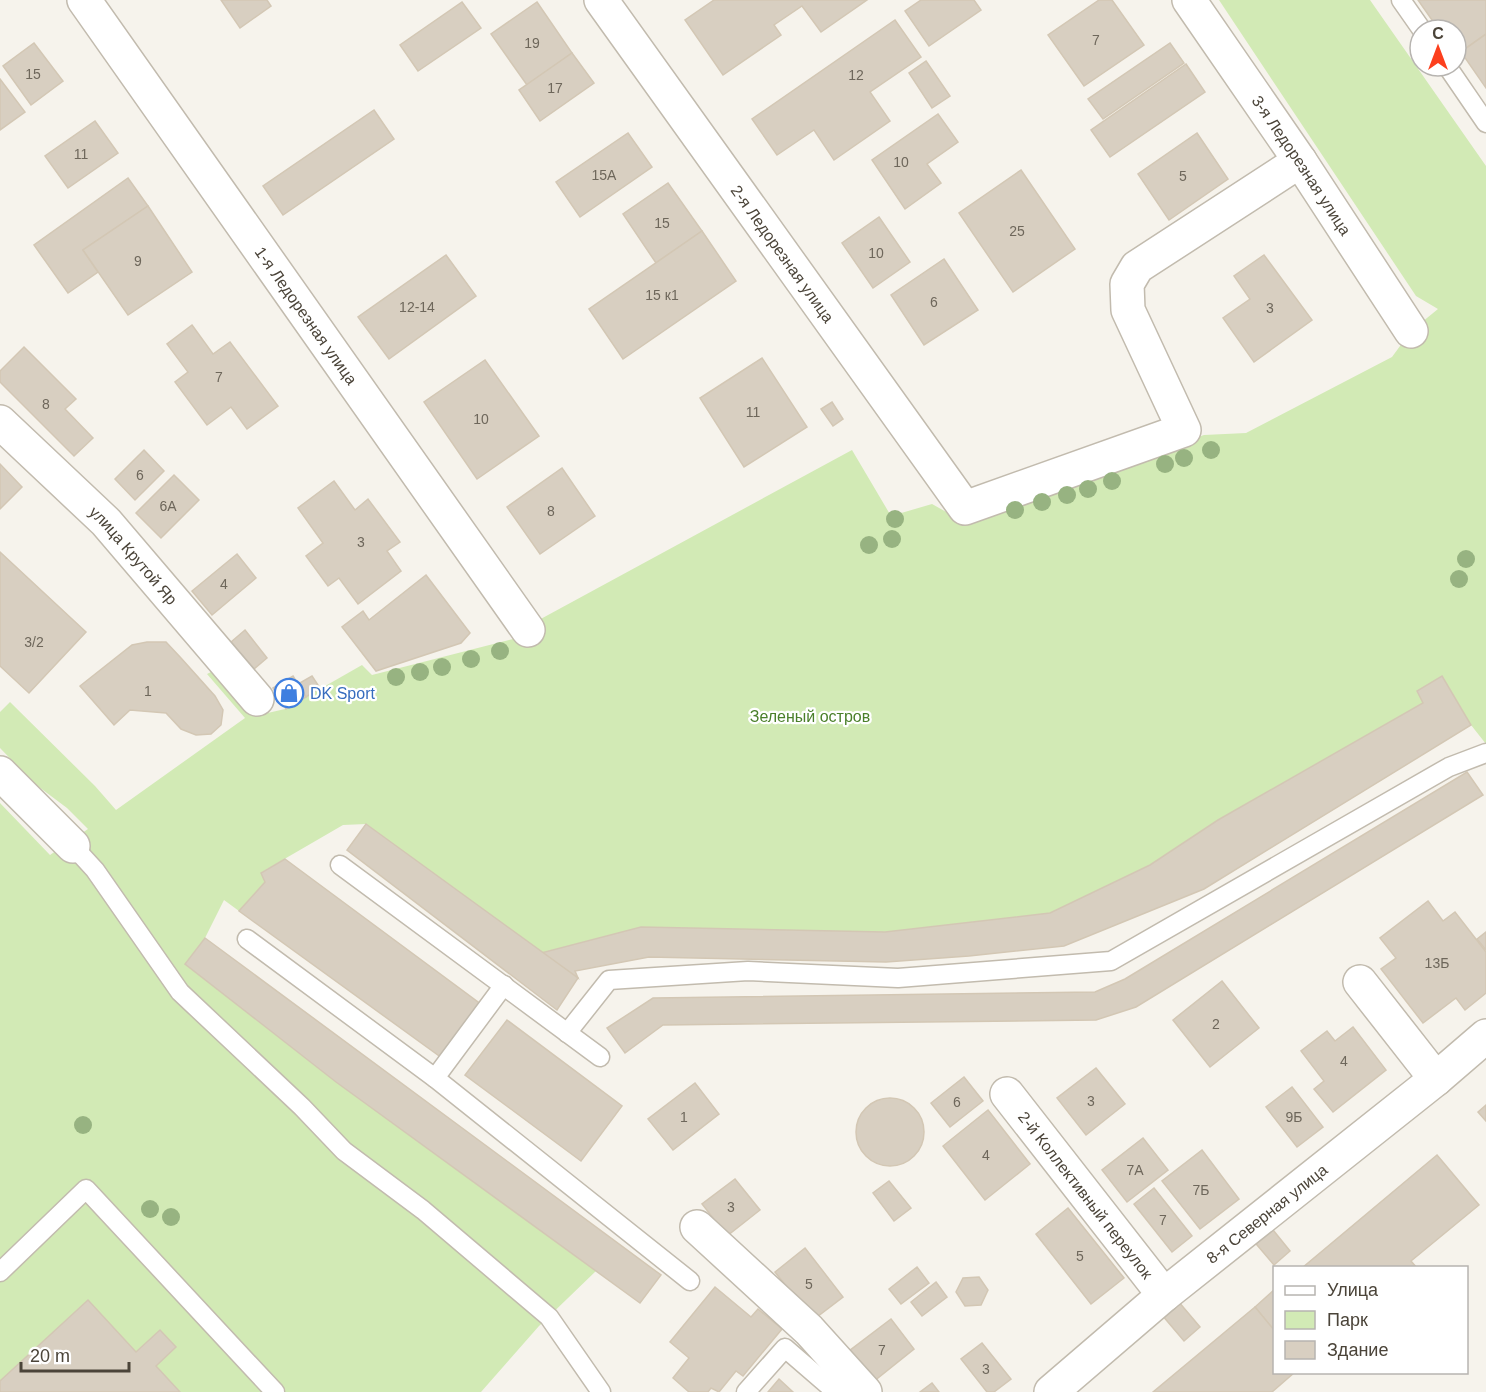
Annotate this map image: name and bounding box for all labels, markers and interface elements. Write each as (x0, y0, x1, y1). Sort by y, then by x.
north arrow (1408, 18, 1468, 78)
text: С (1432, 25, 1444, 42)
house number: 7 (1092, 32, 1100, 48)
house number: 19 (524, 35, 540, 51)
house number: 15 (25, 66, 41, 82)
house number: 12 (848, 67, 864, 83)
house number: 17 (547, 80, 563, 96)
street label: 3-я Ледорезная улица (1248, 92, 1354, 239)
house number: 11 (74, 146, 88, 162)
house number: 10 (893, 154, 909, 170)
house number: 15А (592, 167, 617, 183)
house number: 5 (1179, 168, 1187, 184)
street label: 2-я Ледорезная улица (728, 182, 837, 326)
house number: 15 (654, 215, 670, 231)
house number: 25 (1009, 223, 1025, 239)
street label: 1-я Ледорезная улица (252, 244, 360, 388)
house number: 10 (868, 245, 884, 261)
house number: 9 (134, 253, 142, 269)
house number: 15 к1 (645, 287, 679, 303)
house number: 6 (930, 294, 938, 310)
house number: 12-14 (399, 299, 435, 315)
house number: 3 (1266, 300, 1274, 316)
house number: 7 (215, 369, 223, 385)
house number: 8 (42, 396, 50, 412)
house number: 11 (746, 404, 760, 420)
house number: 10 (473, 411, 489, 427)
house number: 6 (136, 467, 144, 483)
house number: 6А (159, 498, 177, 514)
street label: улица Крутой Яр (86, 503, 181, 608)
house number: 8 (547, 503, 555, 519)
house number: 3 (357, 534, 365, 550)
house number: 4 (220, 576, 228, 592)
house number: 3/2 (24, 634, 44, 650)
shop icon: DK Sport (273, 677, 305, 709)
house number: 1 (144, 683, 152, 699)
place label: DK Sport (310, 685, 375, 702)
park label: Зеленый остров (750, 708, 870, 725)
house number: 13Б (1425, 955, 1449, 971)
house number: 2 (1212, 1016, 1220, 1032)
house number: 4 (1340, 1053, 1348, 1069)
house number: 3 (1087, 1093, 1095, 1109)
house number: 6 (953, 1094, 961, 1110)
street label: 2-й Коллективный переулок (1015, 1108, 1156, 1283)
house number: 1 (680, 1109, 688, 1125)
house number: 9Б (1286, 1109, 1302, 1125)
house number: 4 (982, 1147, 990, 1163)
street label: 8-я Северная улица (1203, 1161, 1331, 1267)
house number: 7А (1126, 1162, 1144, 1178)
house number: 7Б (1193, 1182, 1209, 1198)
house number: 3 (727, 1199, 735, 1215)
house number: 7 (1159, 1212, 1167, 1228)
house number: 5 (1076, 1248, 1084, 1264)
legend (1273, 1266, 1468, 1374)
house number: 5 (805, 1276, 813, 1292)
text: Улица (1327, 1280, 1379, 1300)
text: Парк (1327, 1310, 1368, 1330)
scale bar (21, 1335, 129, 1373)
text: Здание (1327, 1340, 1388, 1360)
house number: 7 (878, 1342, 886, 1358)
text: 20 m (30, 1346, 70, 1366)
house number: 3 (982, 1361, 990, 1377)

